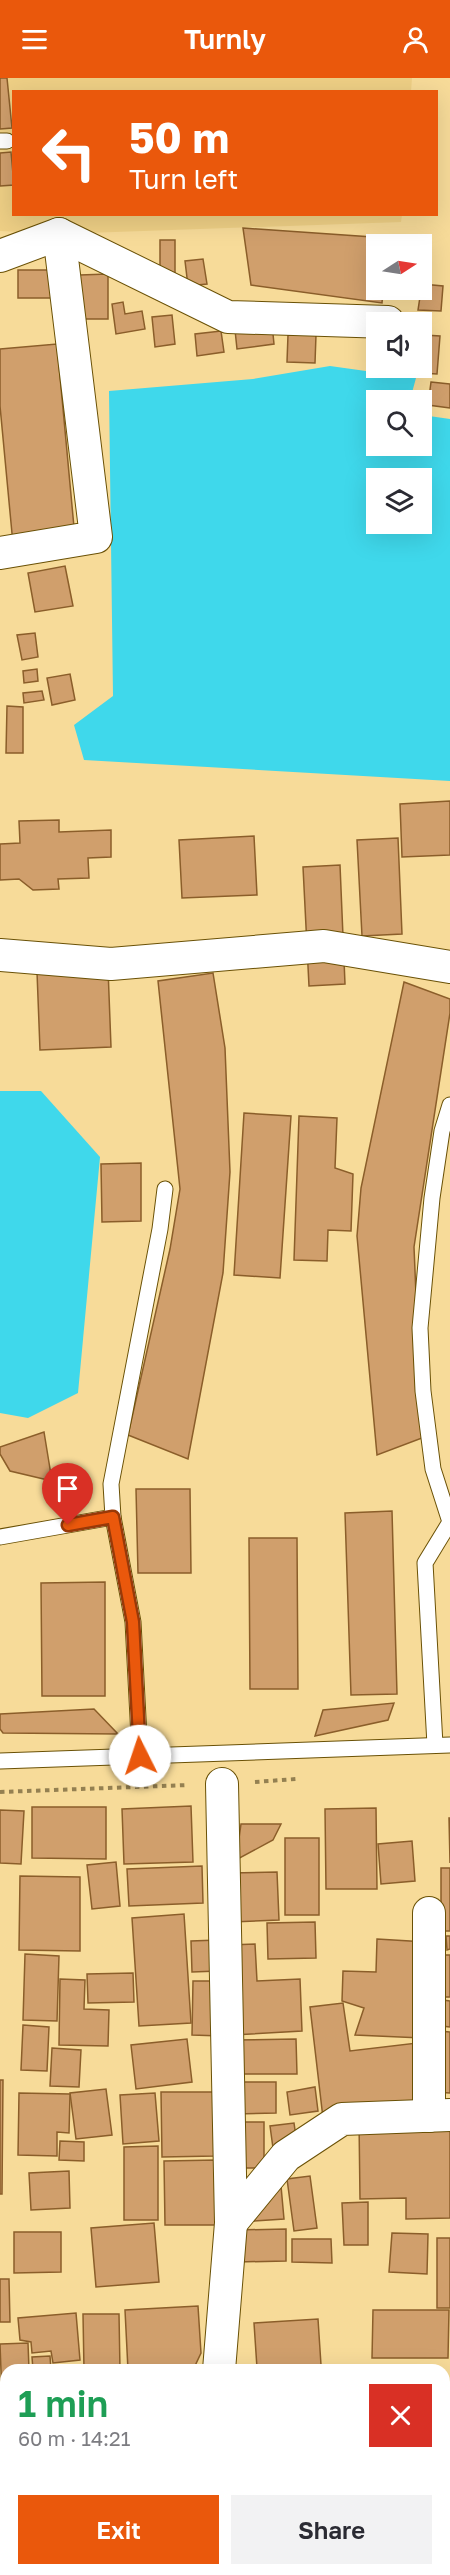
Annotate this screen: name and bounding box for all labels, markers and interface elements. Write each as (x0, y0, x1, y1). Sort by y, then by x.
icon: menu (18, 23, 51, 56)
text: Turnly (184, 23, 266, 55)
icon: person (399, 23, 432, 56)
text: 50 m (129, 112, 229, 162)
icon: left (30, 114, 108, 192)
text: Turn left (129, 163, 238, 195)
north arrow (366, 234, 432, 300)
map controls (366, 234, 432, 534)
button: sound (366, 312, 432, 378)
button: search (366, 390, 432, 456)
button: layers (366, 468, 432, 534)
pin (42, 1463, 93, 1525)
icon: arrive (51, 1472, 84, 1505)
position arrow (108, 1724, 172, 1788)
text: 1 min (18, 2382, 108, 2425)
button: close (369, 2384, 432, 2447)
text: 60 m · 14:21 (18, 2426, 130, 2450)
button: Exit (18, 2495, 219, 2564)
button: Share (231, 2495, 432, 2564)

